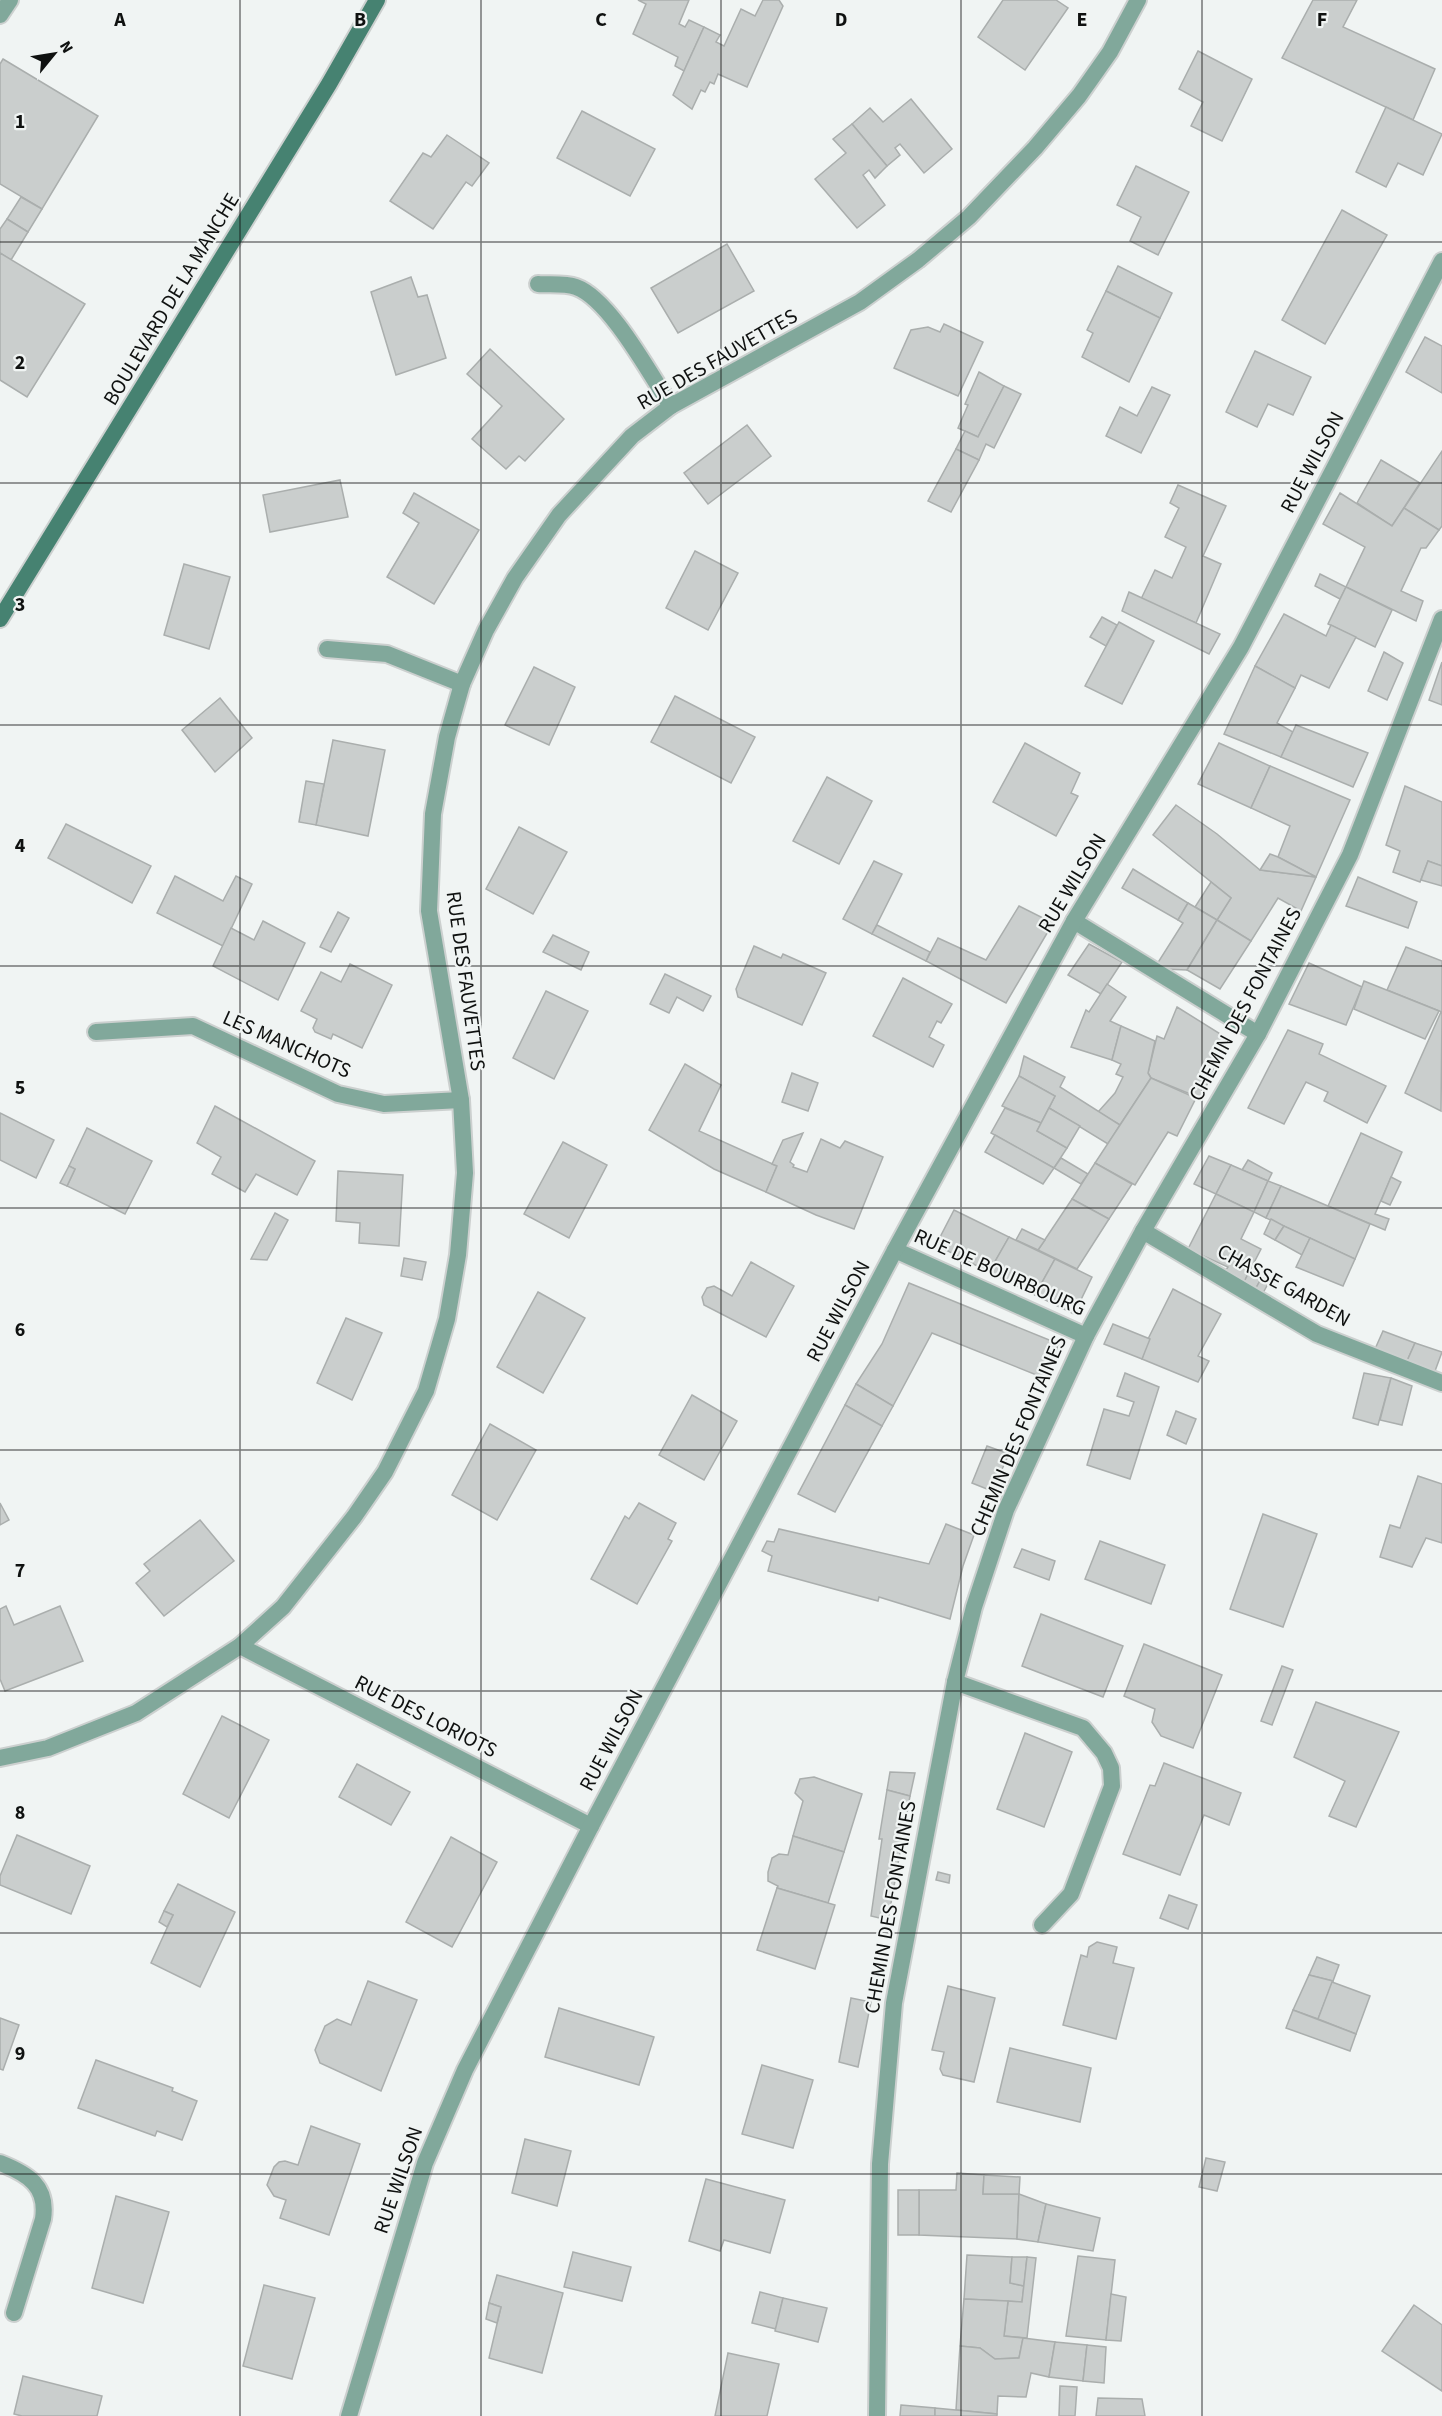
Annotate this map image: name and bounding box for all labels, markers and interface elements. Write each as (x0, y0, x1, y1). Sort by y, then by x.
text: A (113, 6, 126, 34)
text: B (354, 6, 366, 34)
text: C (595, 6, 607, 34)
text: D (835, 6, 847, 34)
text: E (1077, 6, 1087, 34)
text: F (1317, 6, 1327, 34)
north arrow (24, 24, 84, 84)
text: N (54, 37, 78, 57)
text: 1 (15, 108, 25, 136)
street label: BOULEVARD DE LA MANCHE (96, 187, 246, 411)
street label: RUE DES FAUVETTES (631, 301, 803, 417)
text: 2 (15, 349, 25, 377)
street label: RUE WILSON (1273, 406, 1351, 518)
text: 3 (15, 591, 25, 619)
street label: RUE WILSON (1030, 828, 1114, 938)
text: 4 (15, 832, 26, 860)
street label: RUE DES FAUVETTES (439, 889, 493, 1073)
street label: CHEMIN DES FONTAINES (1181, 902, 1309, 1106)
street label: LES MANCHOTS (218, 1002, 356, 1086)
text: 5 (15, 1074, 25, 1102)
street label: RUE DE BOURBOURG (909, 1221, 1091, 1323)
street label: CHASSE GARDEN (1212, 1236, 1356, 1334)
street label: RUE WILSON (799, 1255, 877, 1367)
text: 6 (15, 1316, 25, 1344)
street label: CHEMIN DES FONTAINES (962, 1331, 1074, 1541)
text: 7 (15, 1557, 25, 1585)
street label: RUE DES LORIOTS (350, 1667, 502, 1765)
street label: RUE WILSON (572, 1684, 650, 1796)
street label: CHEMIN DES FONTAINES (857, 1798, 923, 2016)
text: 8 (15, 1799, 25, 1827)
text: 9 (15, 2040, 25, 2068)
street label: RUE WILSON (366, 2123, 430, 2237)

